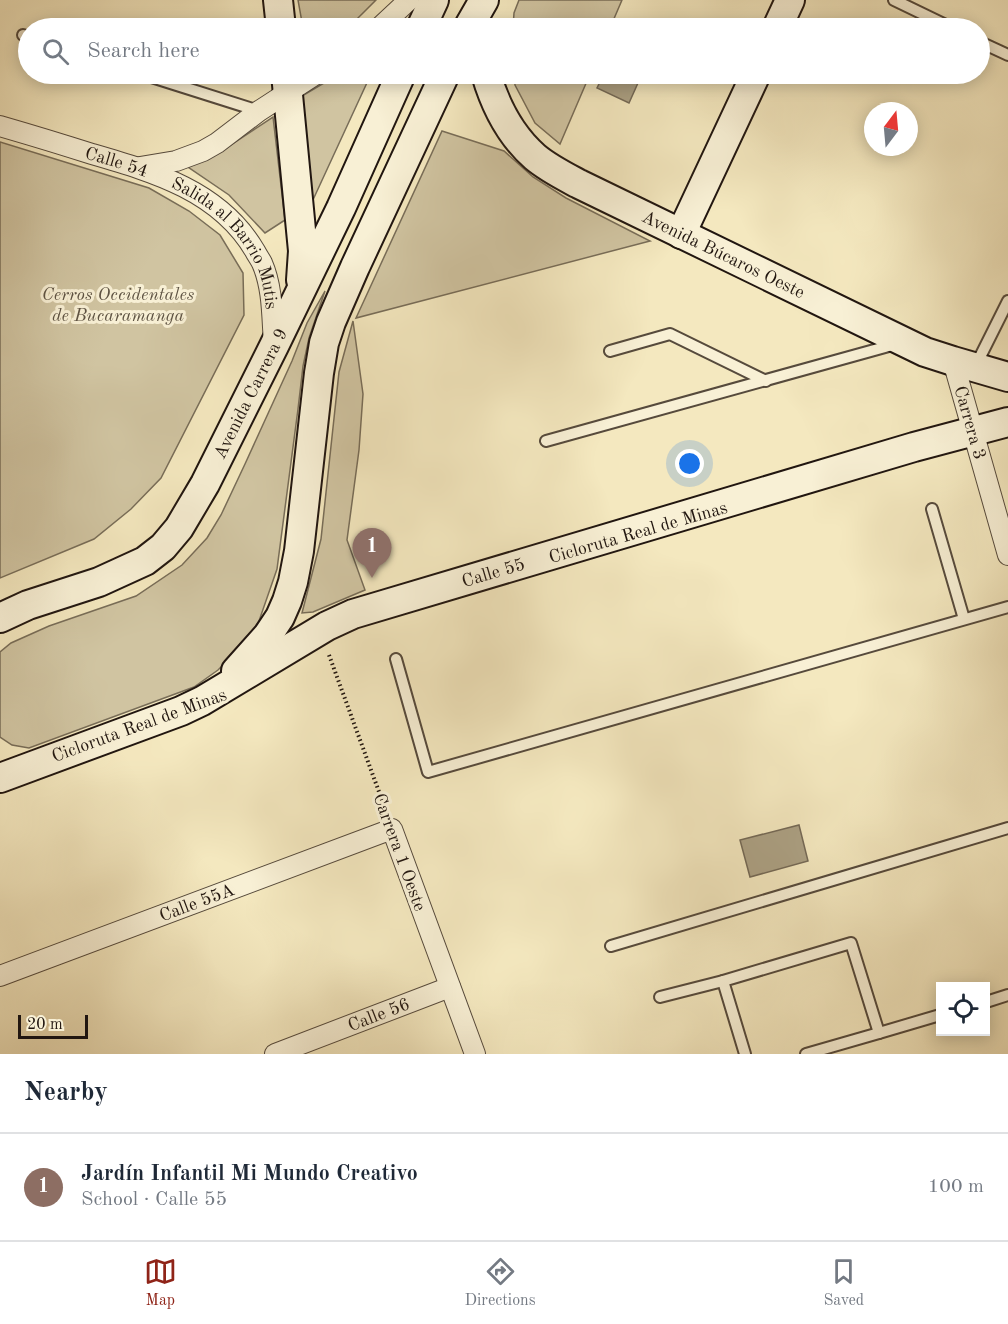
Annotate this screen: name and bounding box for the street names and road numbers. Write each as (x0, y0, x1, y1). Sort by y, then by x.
street label: Calle 54 (83, 144, 150, 181)
street label: Salida al Barrio Mutis (169, 174, 280, 310)
street label: Avenida Búcaros Oeste (639, 208, 807, 302)
street label: Avenida Carrera 9 (211, 326, 291, 462)
street label: Carrera 3 (950, 384, 988, 462)
street label: Cicloruta Real de Minas (547, 499, 730, 567)
street label: Calle 55 (460, 555, 527, 591)
street label: Cicloruta Real de Minas (49, 686, 229, 766)
street label: Carrera 1 Oeste (369, 791, 429, 914)
street label: Calle 55A (157, 881, 237, 925)
street label: Calle 56 (345, 995, 413, 1035)

